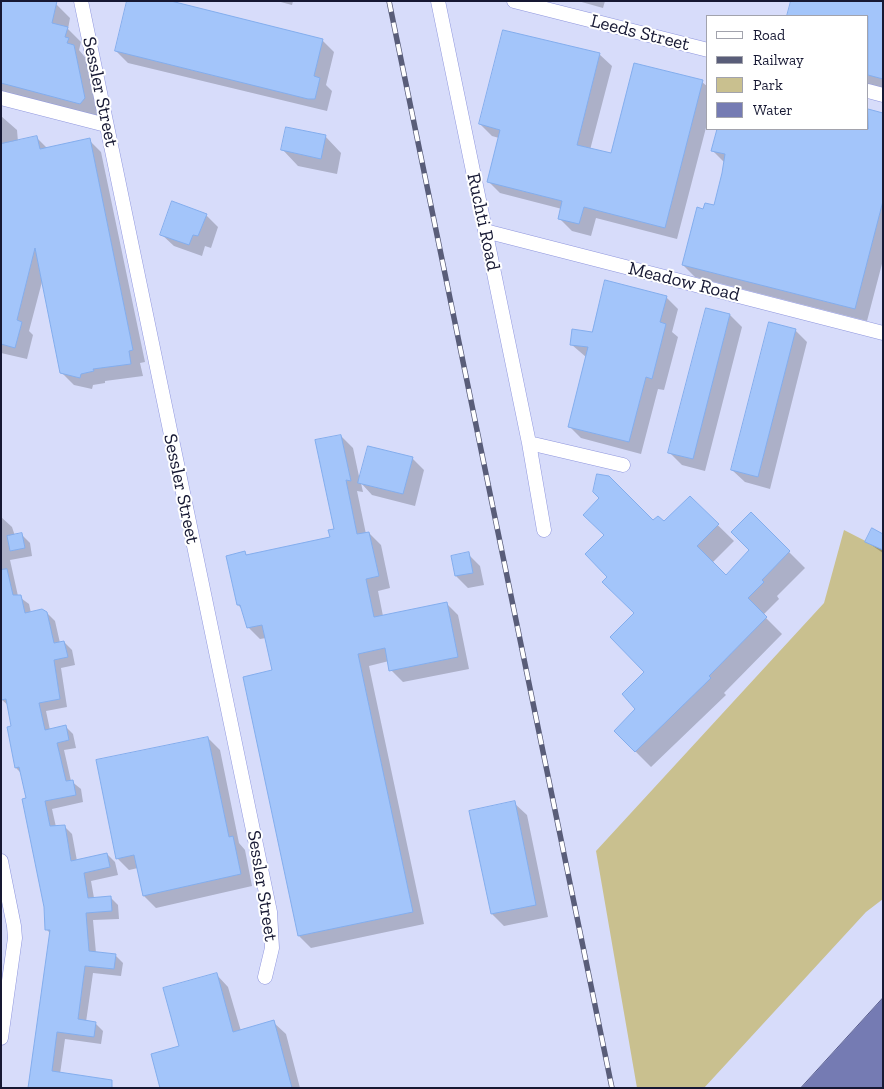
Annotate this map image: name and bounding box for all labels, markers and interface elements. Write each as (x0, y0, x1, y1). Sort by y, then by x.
street label: Leeds Street (588, 10, 692, 56)
legend (706, 15, 869, 130)
text: Road (753, 26, 785, 44)
street label: Sessler Street (77, 35, 123, 149)
text: Railway (753, 51, 804, 69)
text: Park (753, 76, 783, 94)
text: Water (753, 101, 793, 119)
street label: Ruchti Road (462, 171, 504, 273)
street label: Meadow Road (626, 257, 742, 307)
street label: Sessler Street (158, 432, 204, 546)
street label: Sessler Street (242, 829, 282, 943)

